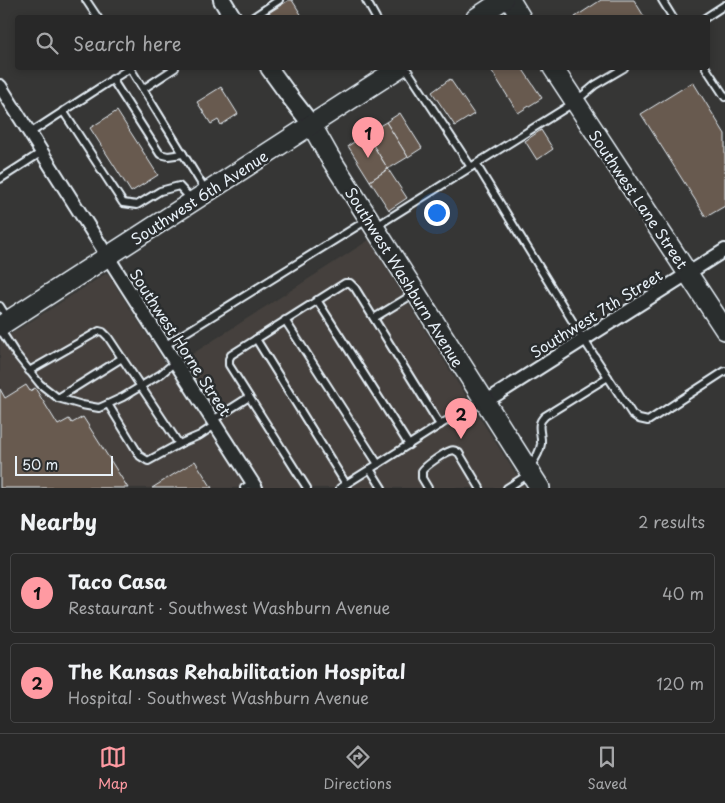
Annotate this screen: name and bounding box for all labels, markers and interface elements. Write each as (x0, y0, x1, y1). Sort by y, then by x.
search box (15, 15, 710, 70)
icon: search (33, 29, 61, 57)
text: Search here (73, 29, 182, 57)
pin: 1 (352, 117, 384, 158)
street label: Southwest Lane Street (584, 125, 694, 273)
street label: Southwest 6th Avenue (126, 144, 272, 250)
street label: Southwest Washburn Avenue (340, 183, 470, 371)
your location (424, 200, 450, 226)
street label: Southwest 7th Street (525, 263, 667, 363)
street label: Southwest Horne Street (125, 264, 237, 420)
pin: 2 (445, 398, 477, 439)
scale bar (15, 453, 112, 476)
text: 50 m (22, 454, 58, 475)
text: Nearby (20, 505, 97, 537)
text: 2 results (638, 509, 705, 533)
text: Taco Casa (68, 567, 167, 595)
text: 1 (33, 581, 41, 605)
text: 40 m (662, 581, 704, 605)
text: Restaurant · Southwest Washburn Avenue (68, 595, 390, 619)
text: The Kansas Rehabilitation Hospital (68, 657, 406, 685)
text: 2 (31, 671, 43, 695)
text: 120 m (657, 671, 704, 695)
text: Hospital · Southwest Washburn Avenue (68, 685, 369, 709)
tab: Map (98, 743, 128, 794)
tab: Directions (324, 743, 392, 794)
tab: Saved (587, 743, 627, 794)

